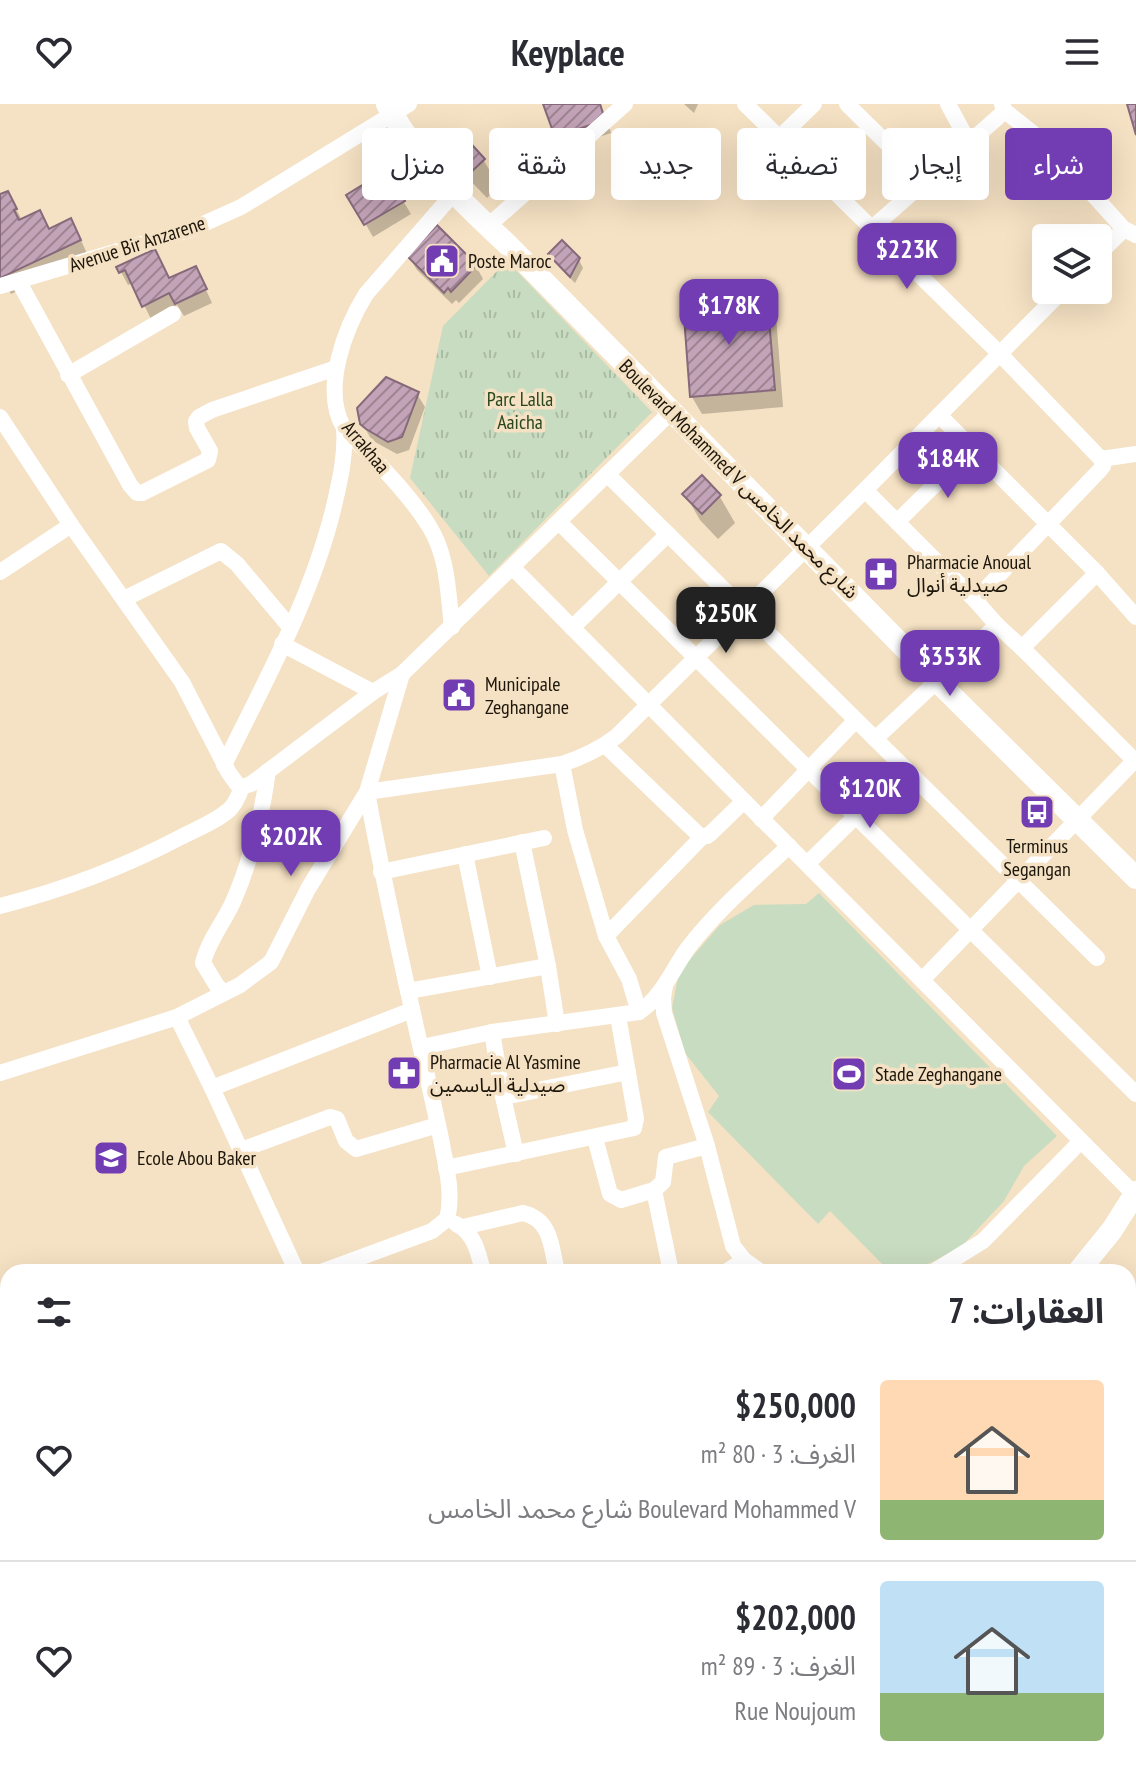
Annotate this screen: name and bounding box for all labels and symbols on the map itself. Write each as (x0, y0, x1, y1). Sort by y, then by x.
street label: Avenue Bir Anzarene (65, 210, 209, 278)
pin: $223K (851, 223, 963, 291)
public building icon: Poste Maroc (423, 242, 461, 280)
place label: Poste Maroc (468, 248, 552, 274)
pin: $178K (673, 279, 785, 347)
street label: Boulevard Mohammed V شارع محمد الخامس (612, 354, 864, 606)
park label: Parc Lalla Aaicha (487, 386, 553, 435)
street label: Arrakhaa (336, 415, 396, 479)
pin: $184K (892, 432, 1004, 500)
place label: Pharmacie Anoual صيدلية أنوال (907, 549, 1031, 598)
pharmacy icon: Pharmacie Anoual صيدلية أنوال (862, 555, 900, 593)
pin: $250K (670, 587, 782, 655)
pin: $353K (894, 630, 1006, 698)
place label: Municipale Zeghangane (485, 671, 569, 720)
public building icon: Municipale Zeghangane (440, 676, 478, 714)
pin: $120K (814, 762, 926, 830)
bus stop icon: Terminus Segangan (1018, 793, 1056, 831)
pin: $202K (235, 810, 347, 878)
place label: Terminus Segangan (1003, 833, 1071, 882)
place label: Pharmacie Al Yasmine صيدلية الياسمين (430, 1049, 581, 1098)
pharmacy icon: Pharmacie Al Yasmine صيدلية الياسمين (385, 1054, 423, 1092)
sports icon: Stade Zeghangane (830, 1055, 868, 1093)
place label: Stade Zeghangane (875, 1061, 1002, 1087)
school or university icon: Ecole Abou Baker (92, 1139, 130, 1177)
place label: Ecole Abou Baker (137, 1145, 257, 1171)

